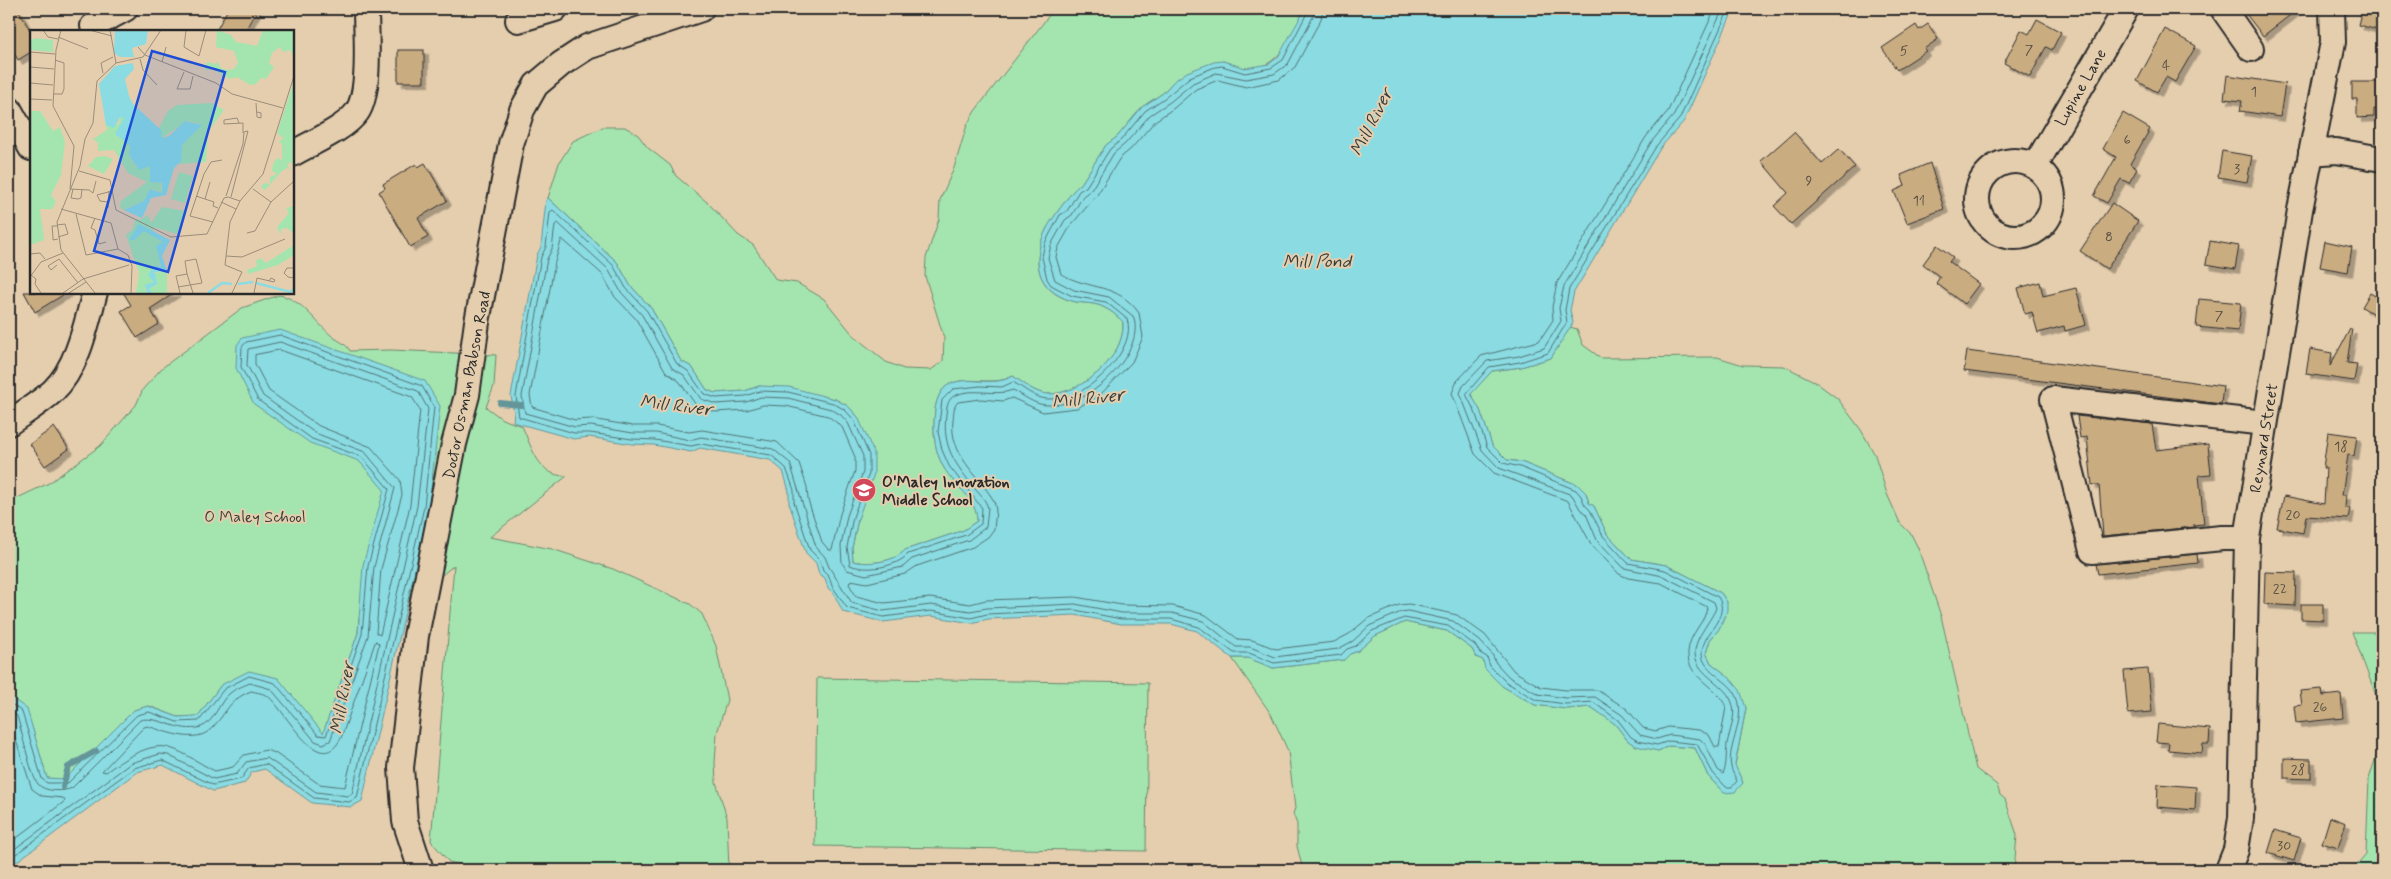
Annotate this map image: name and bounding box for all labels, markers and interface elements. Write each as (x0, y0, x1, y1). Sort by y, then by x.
inset map (30, 30, 294, 294)
house number: 7 (2025, 41, 2034, 59)
house number: 5 (1900, 42, 1908, 60)
street label: Lupine Lane (2051, 45, 2112, 130)
house number: 4 (2162, 57, 2170, 75)
water label: Mill River (1345, 82, 1400, 160)
house number: 1 (2251, 83, 2257, 101)
house number: 6 (2123, 131, 2131, 149)
house number: 3 (2234, 160, 2240, 178)
house number: 9 (1806, 172, 1813, 190)
house number: 11 (1913, 192, 1925, 210)
house number: 8 (2105, 228, 2113, 246)
water label: Mill Pond (1283, 250, 1353, 274)
street label: Doctor Osman Babson Road (439, 289, 496, 481)
house number: 7 (2215, 307, 2224, 325)
street label: Reynard Street (2245, 381, 2284, 495)
water label: Mill River (1051, 383, 1128, 415)
water label: Mill River (638, 390, 716, 423)
house number: 18 (2334, 438, 2348, 456)
place label: O'Maley Innovation Middle School (882, 472, 1010, 511)
school or university icon: O'Maley Innovation Middle School (851, 477, 877, 503)
house number: 20 (2286, 506, 2300, 524)
park label: O Maley School (204, 507, 306, 528)
house number: 22 (2273, 580, 2287, 598)
water label: Mill River (325, 658, 362, 736)
house number: 26 (2313, 698, 2328, 716)
house number: 28 (2291, 761, 2305, 779)
house number: 30 (2277, 837, 2291, 855)

